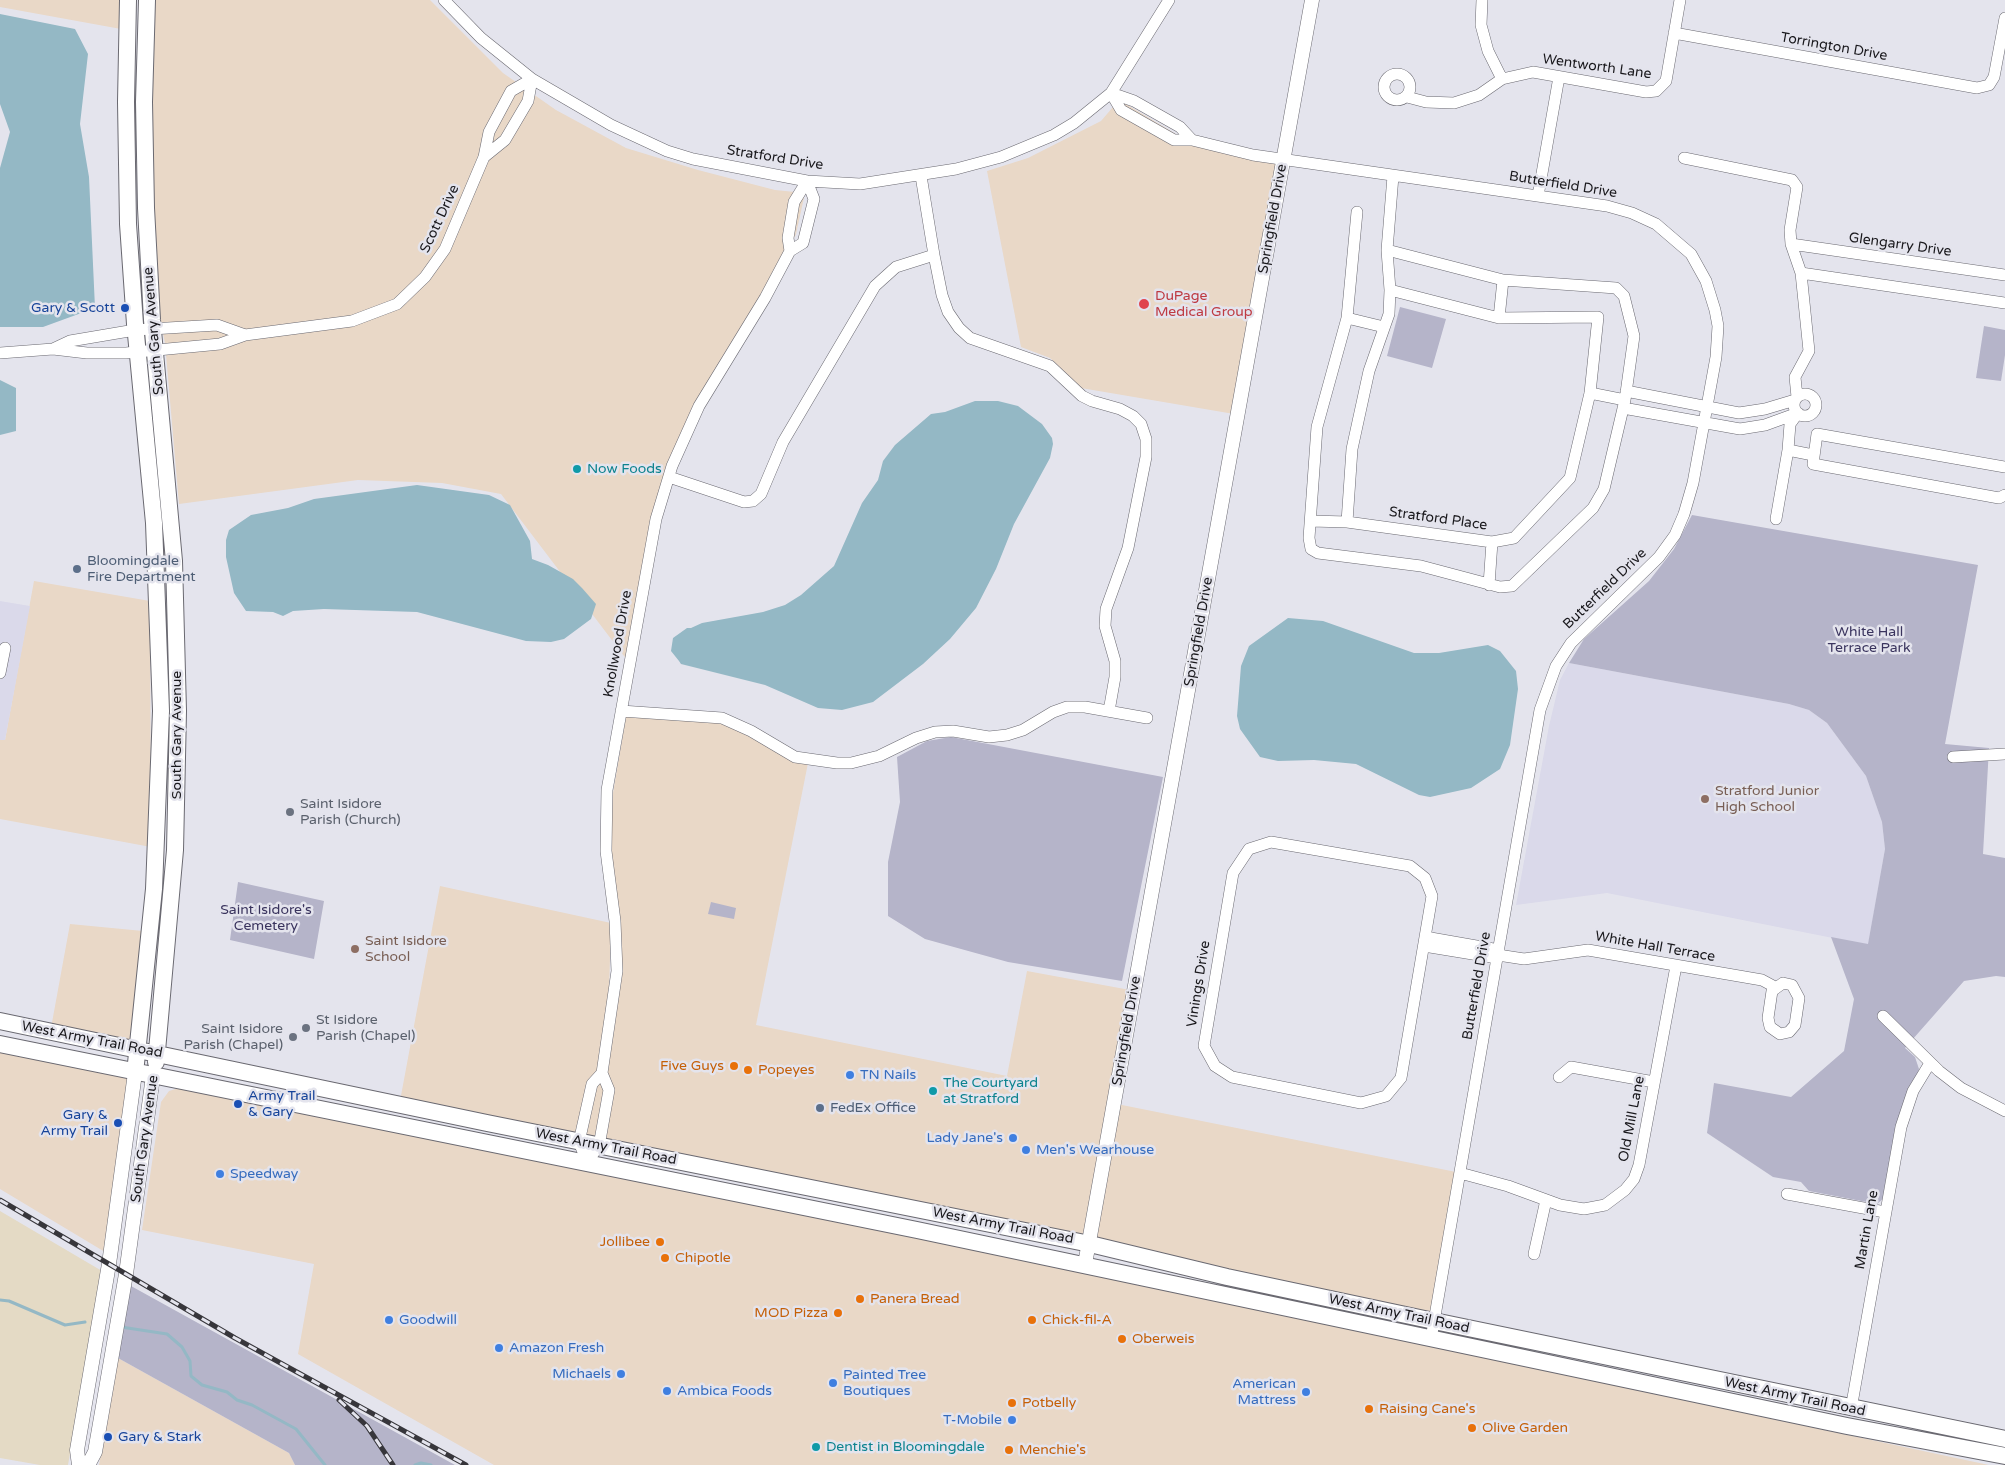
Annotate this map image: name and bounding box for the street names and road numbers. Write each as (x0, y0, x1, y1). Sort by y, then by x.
street label: Torrington Drive (1779, 29, 1889, 65)
street label: Wentworth Lane (1541, 51, 1653, 83)
street label: Stratford Drive (725, 142, 825, 174)
street label: Springfield Drive (1255, 163, 1291, 275)
street label: Butterfield Drive (1508, 168, 1618, 202)
street label: Scott Drive (417, 182, 463, 256)
street label: Glengarry Drive (1848, 229, 1952, 261)
street label: South Gary Avenue (140, 266, 168, 396)
street label: Stratford Place (1388, 504, 1488, 534)
street label: Butterfield Drive (1560, 545, 1650, 633)
street label: Springfield Drive (1181, 576, 1217, 688)
street label: Knollwood Drive (600, 589, 636, 699)
street label: South Gary Avenue (169, 671, 185, 799)
street label: White Hall Terrace (1594, 928, 1716, 966)
street label: Butterfield Drive (1459, 931, 1495, 1041)
street label: Vinings Drive (1184, 940, 1214, 1028)
street label: Springfield Drive (1109, 975, 1145, 1087)
street label: West Army Trail Road (20, 1018, 164, 1062)
street label: South Gary Avenue (128, 1074, 162, 1204)
street label: Old Mill Lane (1615, 1075, 1649, 1163)
street label: West Army Trail Road (534, 1125, 678, 1169)
street label: Martin Lane (1852, 1189, 1882, 1271)
street label: West Army Trail Road (931, 1204, 1075, 1248)
street label: West Army Trail Road (1327, 1291, 1471, 1337)
street label: West Army Trail Road (1723, 1374, 1867, 1420)

